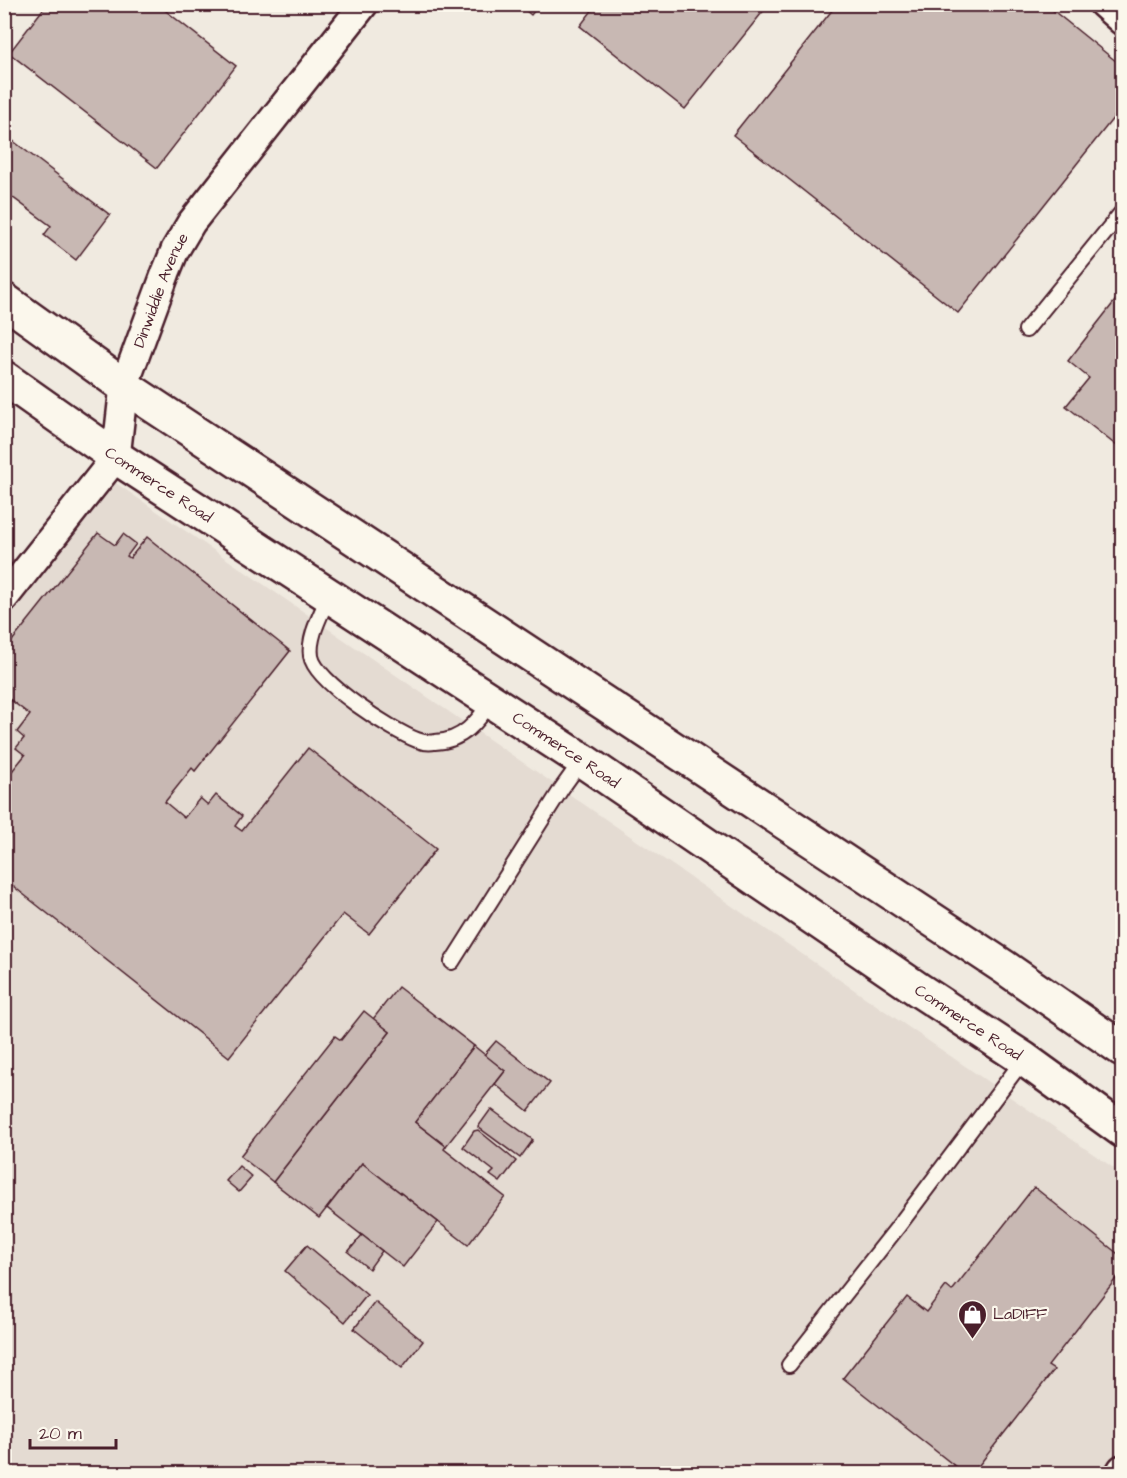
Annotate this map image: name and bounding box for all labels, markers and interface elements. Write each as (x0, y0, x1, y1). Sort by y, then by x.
street label: Dinwiddie Avenue (128, 228, 194, 351)
street label: Commerce Road (100, 441, 217, 528)
street label: Commerce Road (508, 706, 624, 794)
street label: Commerce Road (910, 979, 1027, 1066)
shop icon: LaDIFF (956, 1298, 988, 1340)
place label: LaDIFF (993, 1303, 1047, 1325)
scale bar (30, 1412, 116, 1450)
text: 20 m (39, 1421, 82, 1446)

